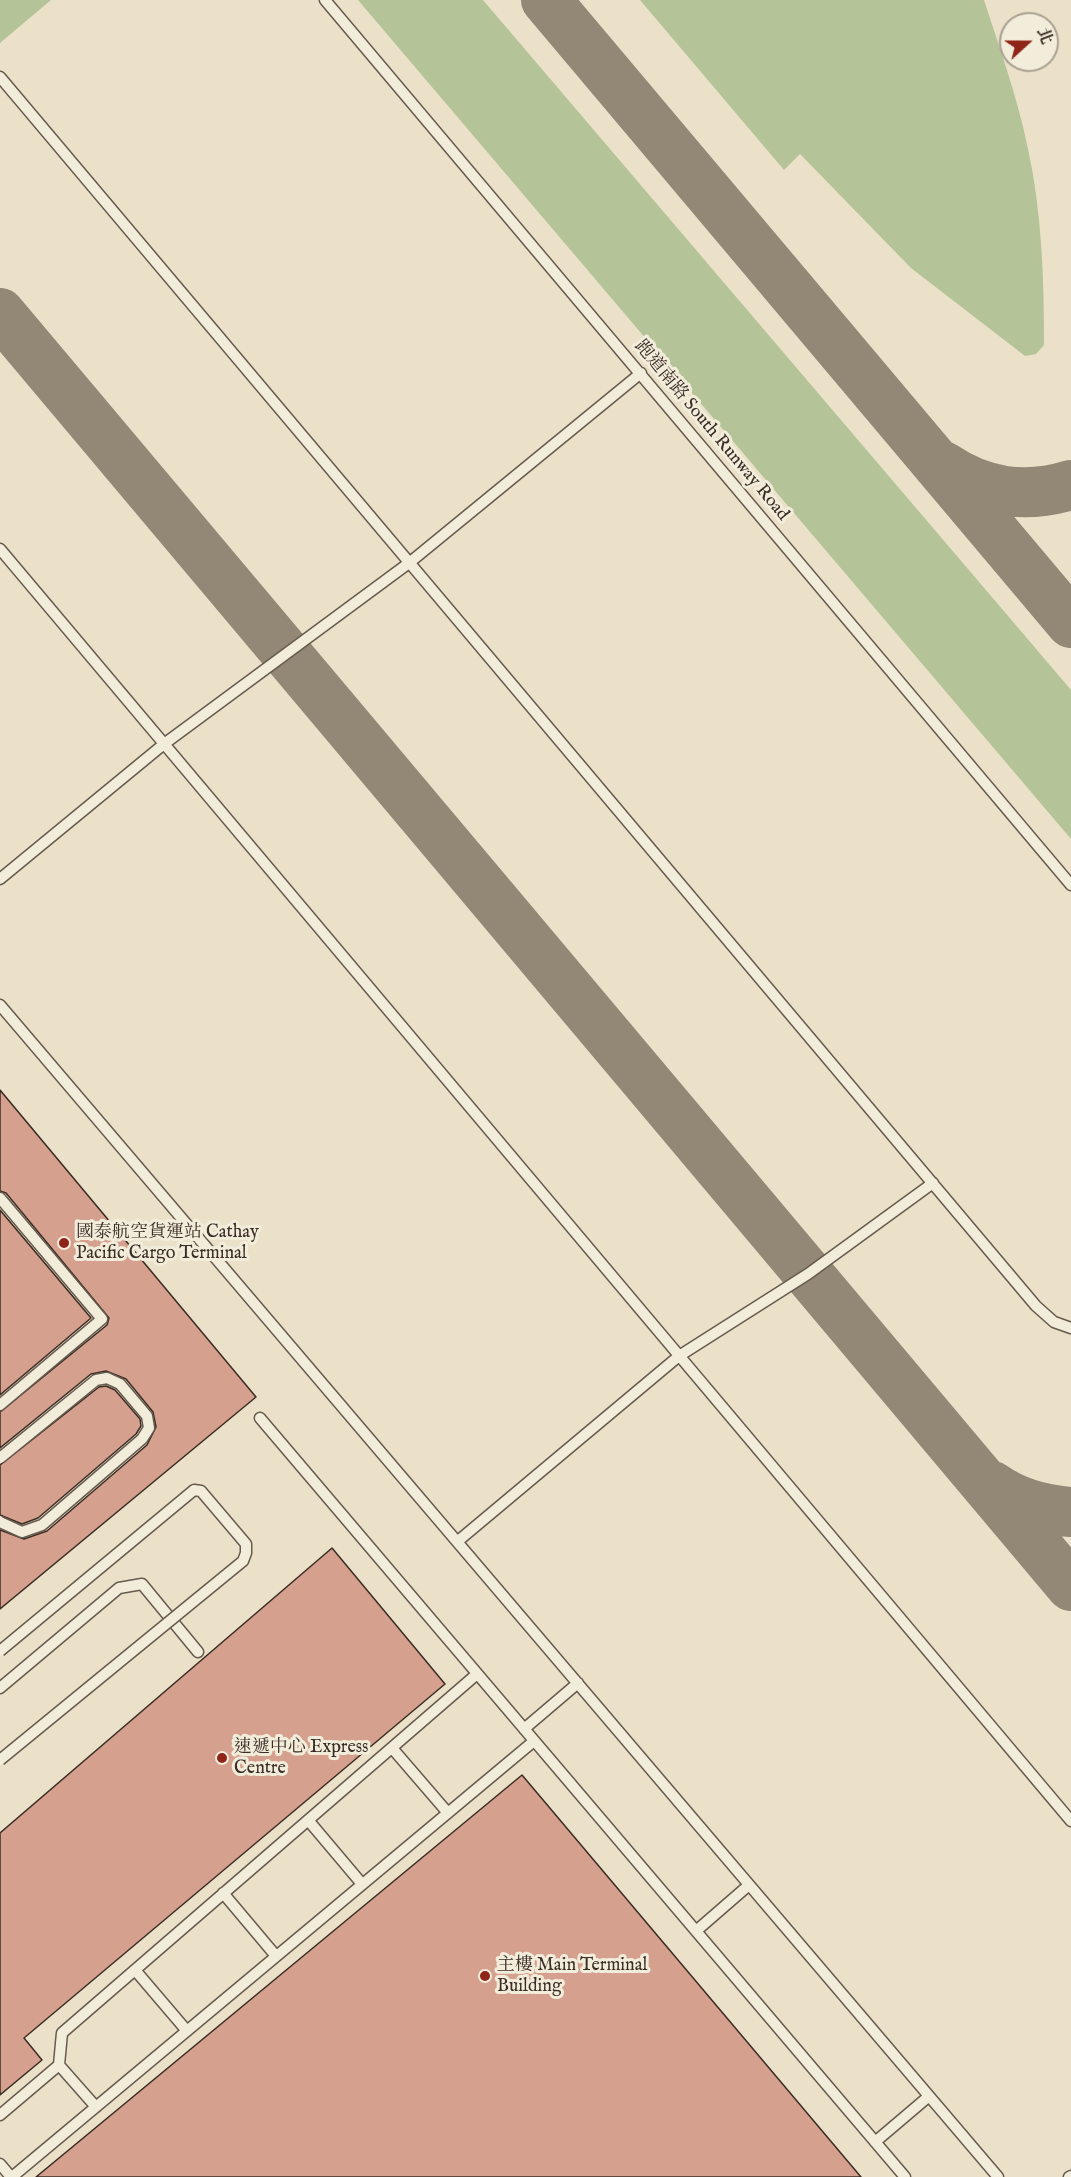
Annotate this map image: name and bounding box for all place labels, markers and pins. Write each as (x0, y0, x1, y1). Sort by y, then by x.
place label: 國泰航空貨運站 Cathay Pacific Cargo Terminal (76, 1222, 259, 1264)
marker: 國泰航空貨運站 Cathay Pacific Cargo Terminal (57, 1236, 71, 1250)
place label: 速遞中心 Express Centre (234, 1737, 368, 1780)
marker: 速遞中心 Express Centre (215, 1751, 229, 1765)
place label: 主樓 Main Terminal Building (497, 1955, 647, 1998)
marker: 主樓 Main Terminal Building (478, 1969, 492, 1983)

